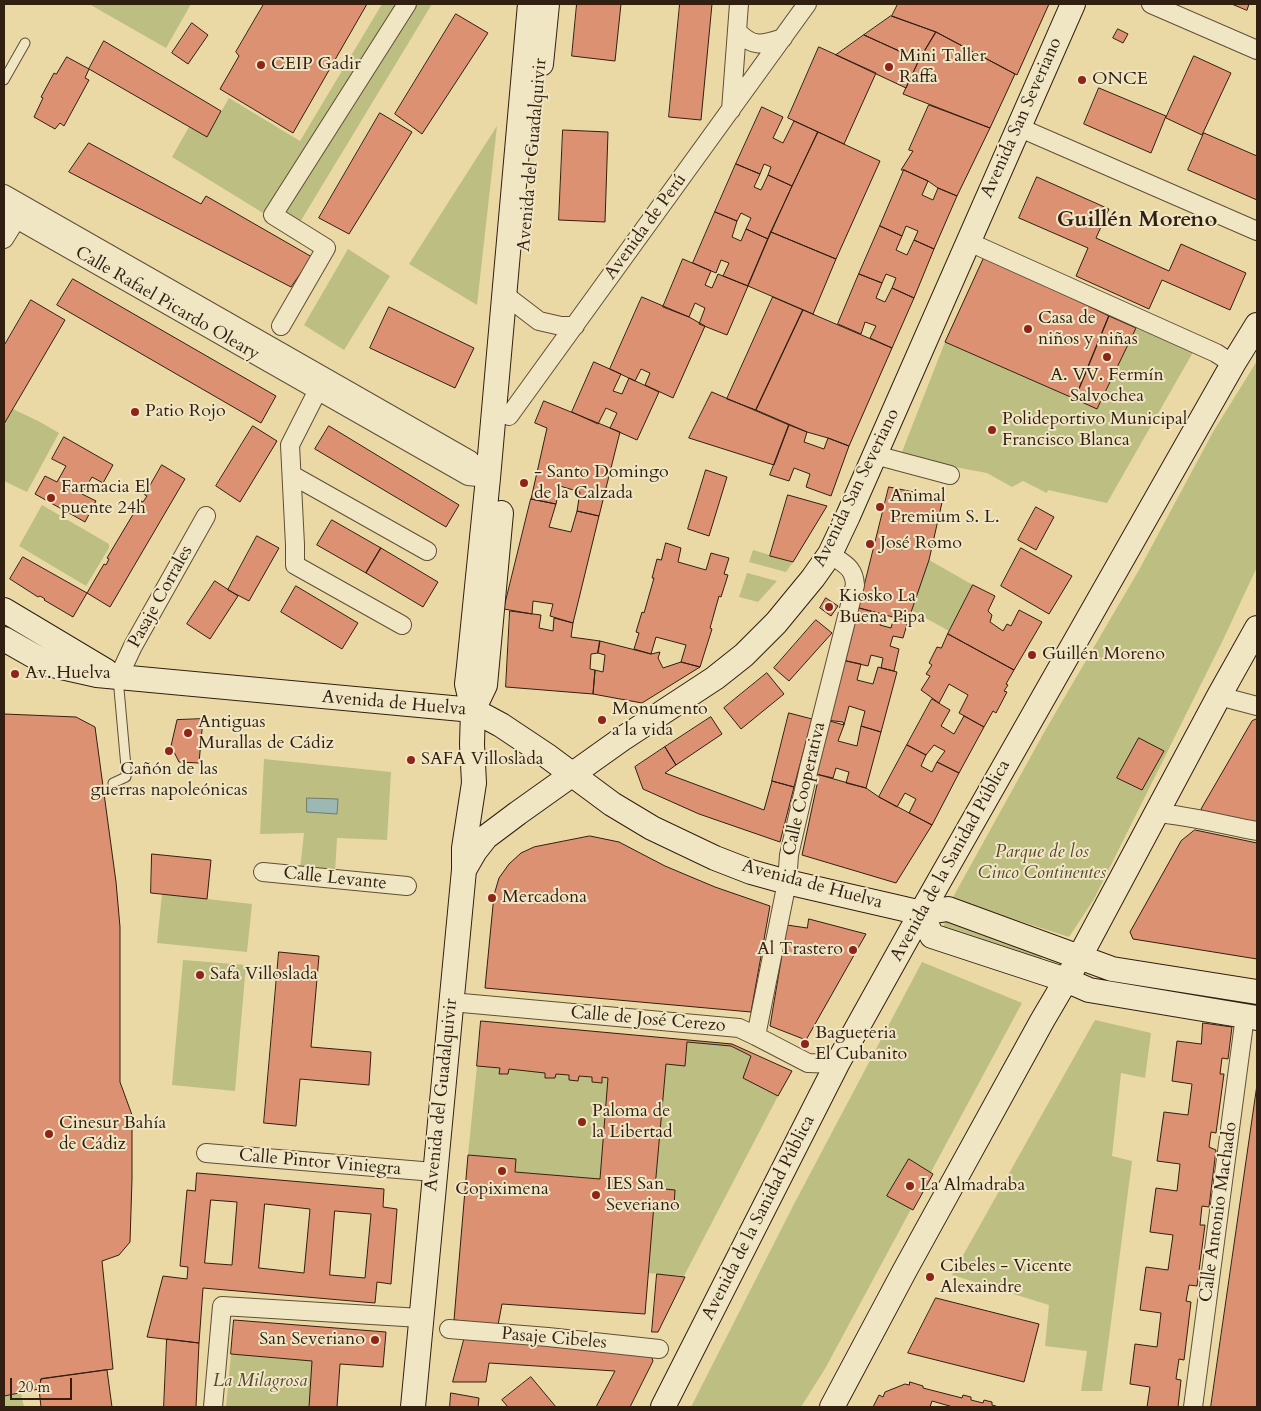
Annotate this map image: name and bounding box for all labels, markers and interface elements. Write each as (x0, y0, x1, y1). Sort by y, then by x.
street label: Avenida San Severiano (977, 34, 1067, 202)
place label: Mini Taller Raffa (899, 46, 986, 88)
place label: CEIP Gadir (271, 54, 361, 76)
street label: Avenida del Guadalquivir (514, 57, 552, 253)
marker: CEIP Gadir (255, 59, 267, 71)
marker: Mini Taller Raffa (883, 61, 895, 73)
place label: ONCE (1092, 69, 1148, 91)
marker: ONCE (1076, 74, 1088, 86)
street label: Avenida de Perú (600, 170, 692, 284)
district label: Guillén Moreno (1057, 208, 1217, 234)
street label: Calle Rafael Picardo Oleary (71, 242, 263, 366)
place label: Casa de niños y niñas (1038, 308, 1138, 350)
marker: Casa de niños y niñas (1022, 323, 1034, 335)
marker: A. VV. Fermín Salvochea (1101, 351, 1113, 363)
place label: A. VV. Fermín Salvochea (1050, 365, 1164, 408)
place label: Patio Rojo (145, 401, 226, 423)
street label: Avenida San Severiano (809, 405, 905, 571)
marker: Patio Rojo (129, 406, 141, 418)
place label: Polideportivo Municipal Francisco Blanca (1002, 409, 1187, 452)
marker: Polideportivo Municipal Francisco Blanca (986, 424, 998, 436)
place label: - Santo Domingo de la Calzada (534, 462, 669, 504)
place label: Farmacia El puente 24h (61, 477, 150, 520)
marker: - Santo Domingo de la Calzada (518, 477, 530, 489)
place label: Animal Premium S. L. (890, 486, 999, 528)
marker: Farmacia El puente 24h (45, 492, 57, 504)
marker: Animal Premium S. L. (874, 501, 886, 513)
place label: José Romo (880, 533, 962, 555)
marker: José Romo (864, 538, 876, 550)
street label: Pasaje Corrales (124, 542, 198, 652)
place label: Kiosko La Buena Pipa (839, 586, 925, 628)
marker: Kiosko La Buena Pipa (823, 601, 835, 613)
place label: Guillén Moreno (1042, 644, 1165, 666)
marker: Guillén Moreno (1026, 649, 1038, 661)
place label: Av. Huelva (25, 663, 111, 685)
marker: Av. Huelva (9, 668, 21, 680)
street label: Avenida de Huelva (321, 687, 467, 721)
place label: Monumento a la vida (612, 699, 708, 742)
place label: Antiguas Murallas de Cádiz (198, 712, 334, 754)
marker: Monumento a la vida (596, 714, 608, 726)
street label: Calle Cooperativa (779, 720, 831, 858)
marker: Antiguas Murallas de Cádiz (182, 727, 194, 739)
marker: Cañón de las guerras napoleónicas (163, 745, 175, 757)
place label: SAFA Villoslada (421, 749, 544, 771)
marker: SAFA Villoslada (405, 754, 417, 766)
street label: Avenida de la Sanidad Pública (887, 756, 1015, 966)
place label: Cañón de las guerras napoleónicas (90, 759, 248, 802)
park label: Parque de los Cinco Continentes (978, 842, 1106, 884)
street label: Avenida de Huelva (739, 856, 885, 914)
street label: Calle Levante (282, 863, 388, 895)
place label: Mercadona (502, 887, 587, 909)
marker: Mercadona (486, 892, 498, 904)
place label: Al Trastero (757, 939, 843, 961)
marker: Al Trastero (847, 944, 859, 956)
place label: Safa Villoslada (210, 964, 318, 986)
marker: Safa Villoslada (194, 969, 206, 981)
street label: Avenida del Guadalquivir (421, 997, 463, 1193)
street label: Calle de José Cerezo (570, 1002, 726, 1038)
place label: Bagueteria El Cubanito (815, 1023, 907, 1066)
marker: Bagueteria El Cubanito (799, 1038, 811, 1050)
place label: Paloma de la Libertad (592, 1101, 673, 1144)
street label: Avenida de la Sanidad Pública (698, 1112, 820, 1324)
place label: Cinesur Bahía de Cádiz (59, 1113, 166, 1156)
marker: Paloma de la Libertad (576, 1116, 588, 1128)
street label: Calle Antonio Machado (1196, 1120, 1242, 1304)
marker: Cinesur Bahía de Cádiz (43, 1128, 55, 1140)
street label: Calle Pintor Viniegra (238, 1145, 402, 1181)
marker: Copiximena (496, 1165, 508, 1177)
place label: IES San Severiano (606, 1174, 680, 1216)
place label: La Almadraba (920, 1175, 1025, 1197)
place label: Copiximena (455, 1179, 549, 1201)
marker: La Almadraba (904, 1180, 916, 1192)
marker: IES San Severiano (590, 1189, 602, 1201)
place label: Cibeles - Vicente Alexaindre (940, 1256, 1072, 1298)
marker: Cibeles - Vicente Alexaindre (924, 1271, 936, 1283)
street label: Pasaje Cibeles (500, 1324, 608, 1354)
place label: San Severiano (259, 1329, 365, 1351)
marker: San Severiano (369, 1334, 381, 1346)
scale bar (12, 1368, 75, 1400)
park label: La Milagrosa (213, 1371, 307, 1393)
text: 20 m (18, 1377, 50, 1397)

